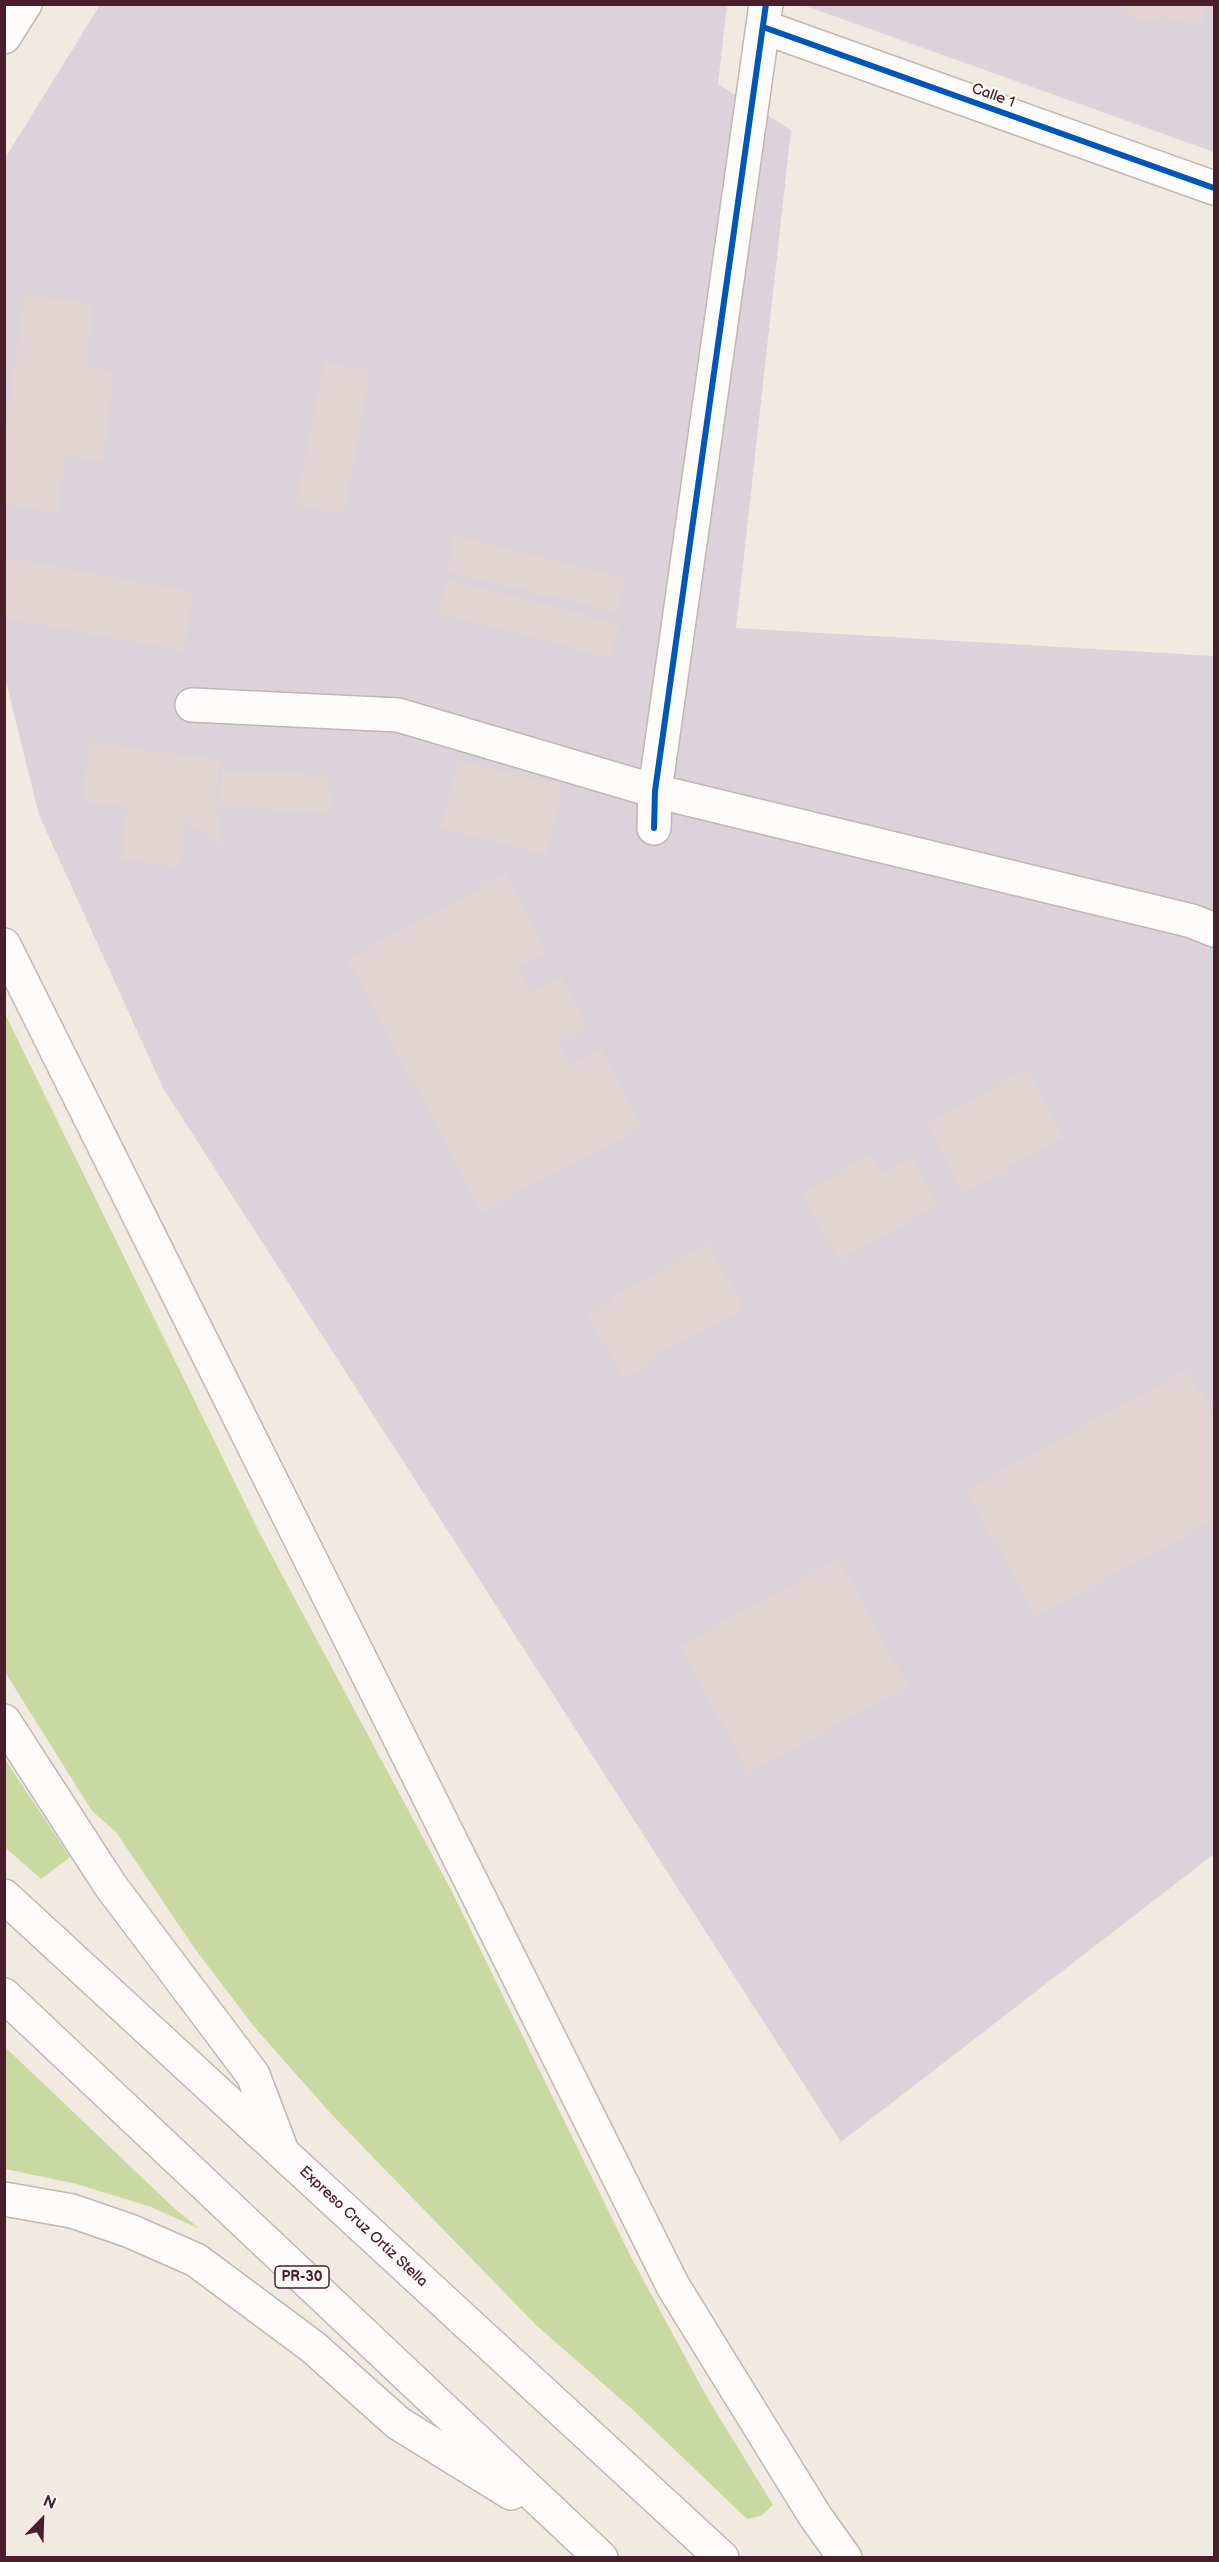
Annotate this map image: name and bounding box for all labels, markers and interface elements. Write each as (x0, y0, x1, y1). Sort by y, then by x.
street label: Calle 1 (969, 80, 1017, 112)
street label: Expreso Cruz Ortiz Stella (295, 2163, 431, 2291)
road number: PR-30 (275, 2266, 329, 2288)
north arrow (12, 2490, 72, 2550)
text: N (40, 2492, 58, 2514)

